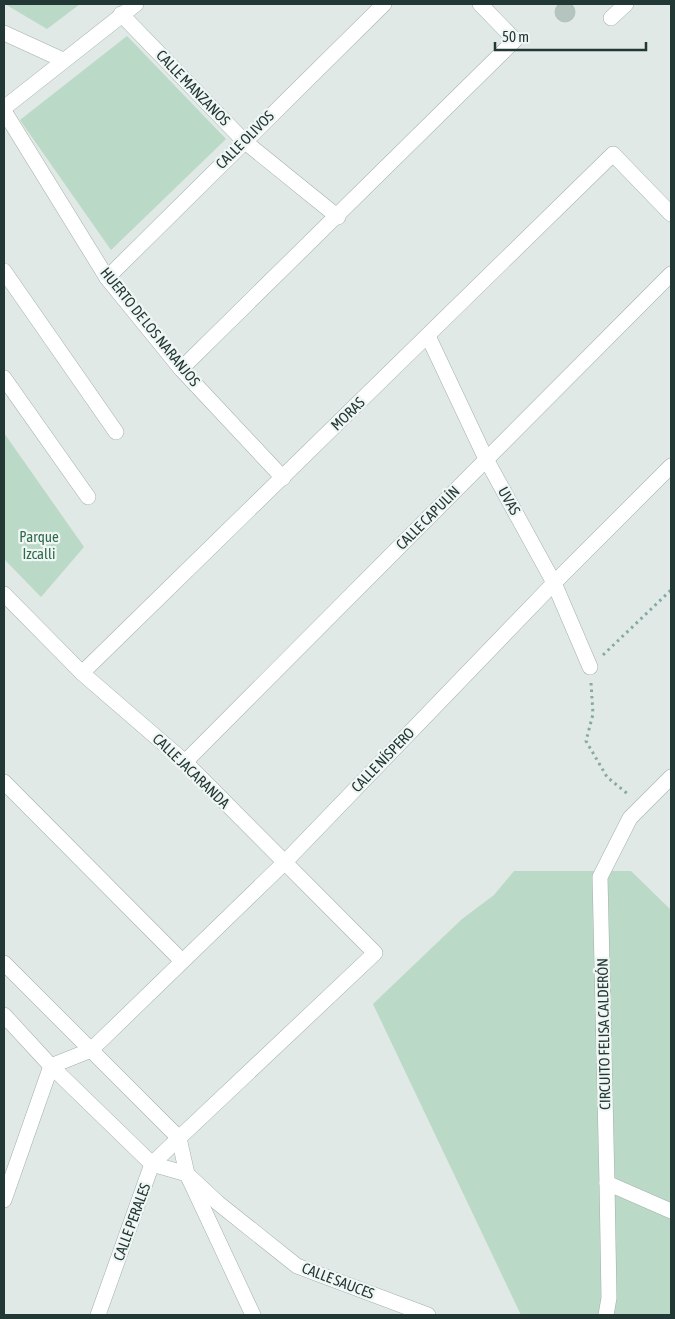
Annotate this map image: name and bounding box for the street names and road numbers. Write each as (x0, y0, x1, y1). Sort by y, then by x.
street label: CALLE MANZANOS (153, 46, 234, 129)
street label: CALLE OLIVOS (212, 107, 277, 172)
street label: HUERTO DE LOS NARANJOS (97, 264, 203, 389)
street label: MORAS (327, 394, 368, 434)
street label: CALLE CAPULÍN (392, 482, 463, 553)
street label: UVAS (495, 484, 524, 518)
street label: CALLE NÍSPERO (348, 724, 418, 795)
street label: CALLE JACARANDA (150, 730, 234, 812)
street label: CIRCUITO FELISA CALDERÓN (594, 958, 613, 1110)
street label: CALLE PERALES (110, 1181, 153, 1263)
street label: CALLE SAUCES (300, 1259, 377, 1302)

